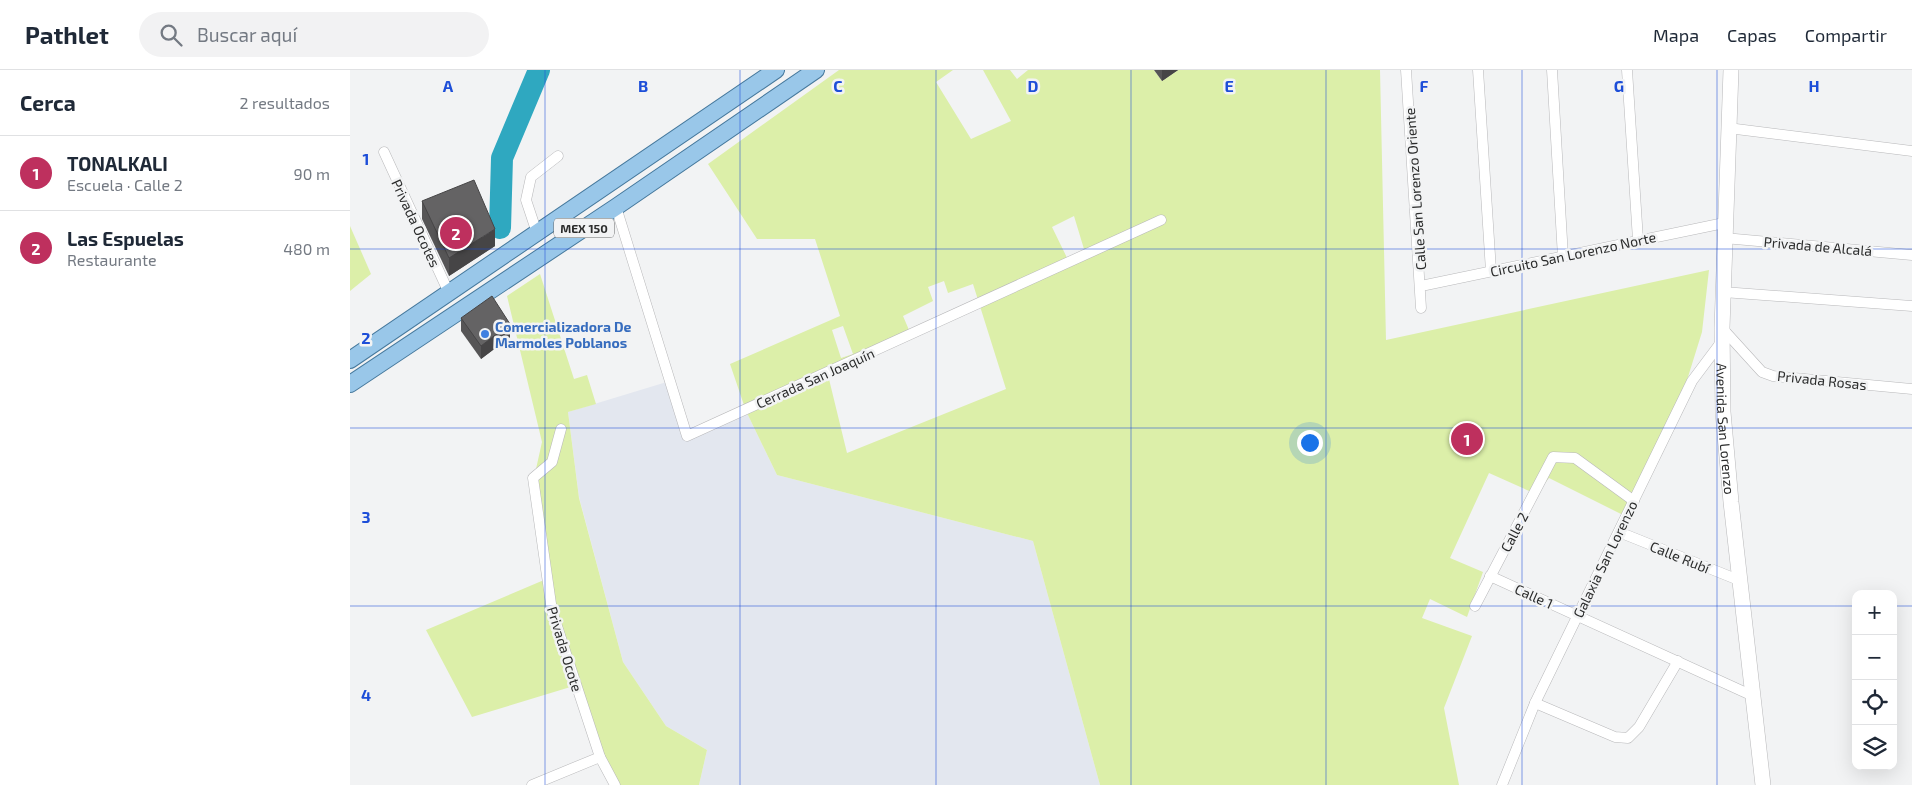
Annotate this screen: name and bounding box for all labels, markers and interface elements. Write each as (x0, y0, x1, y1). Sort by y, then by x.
search box (139, 12, 489, 57)
text: Pathlet (25, 20, 109, 49)
icon: search (157, 21, 185, 49)
text: Buscar aquí (197, 23, 297, 46)
text: Mapa (1653, 24, 1699, 46)
text: Capas (1727, 24, 1777, 46)
text: Compartir (1805, 24, 1887, 46)
text: A (443, 76, 454, 95)
text: B (638, 76, 648, 95)
text: C (833, 76, 843, 95)
text: D (1028, 76, 1039, 95)
text: E (1224, 76, 1234, 95)
text: F (1420, 76, 1429, 95)
text: G (1614, 76, 1624, 95)
text: H (1808, 76, 1820, 95)
text: Cerca (20, 90, 76, 115)
text: 2 resultados (239, 93, 330, 112)
street label: Calle San Lorenzo Oriente (1401, 107, 1429, 271)
text: 1 (363, 149, 369, 168)
text: TONALKALI (67, 152, 168, 175)
text: 1 (33, 164, 39, 183)
text: 90 m (294, 164, 330, 183)
text: Escuela · Calle 2 (67, 175, 183, 194)
street label: Privada Ocotes (388, 176, 444, 270)
pin: 2 (440, 214, 472, 252)
road number: MEX 150 (554, 218, 614, 238)
text: Las Espuelas (67, 227, 184, 250)
street label: Circuito San Lorenzo Norte (1489, 228, 1657, 280)
street label: Privada de Alcalá (1763, 233, 1873, 259)
text: 2 (31, 239, 41, 258)
text: 480 m (283, 239, 330, 258)
text: Restaurante (67, 250, 157, 269)
place label: Comercializadora De Marmoles Poblanos (495, 318, 631, 351)
text: 2 (361, 328, 371, 347)
marker: Comercializadora De Marmoles Poblanos (479, 328, 491, 340)
street label: Cerrada San Joaquín (753, 344, 877, 412)
street label: Avenida San Lorenzo (1714, 363, 1739, 495)
street label: Privada Rosas (1777, 367, 1867, 393)
pin: 1 (1451, 420, 1483, 458)
your location (1297, 430, 1323, 456)
street label: Galaxia San Lorenzo (1569, 498, 1641, 620)
text: 3 (361, 507, 371, 526)
street label: Calle 2 (1497, 509, 1532, 555)
street label: Calle Rubí (1648, 537, 1713, 577)
street label: Calle 1 (1512, 580, 1556, 612)
map controls (1852, 590, 1897, 770)
button: + (1852, 590, 1897, 635)
street label: Privada Ocote (544, 604, 586, 694)
button: − (1852, 635, 1897, 680)
button: locate (1852, 680, 1897, 725)
text: 4 (361, 685, 371, 704)
button: layers (1852, 725, 1897, 770)

